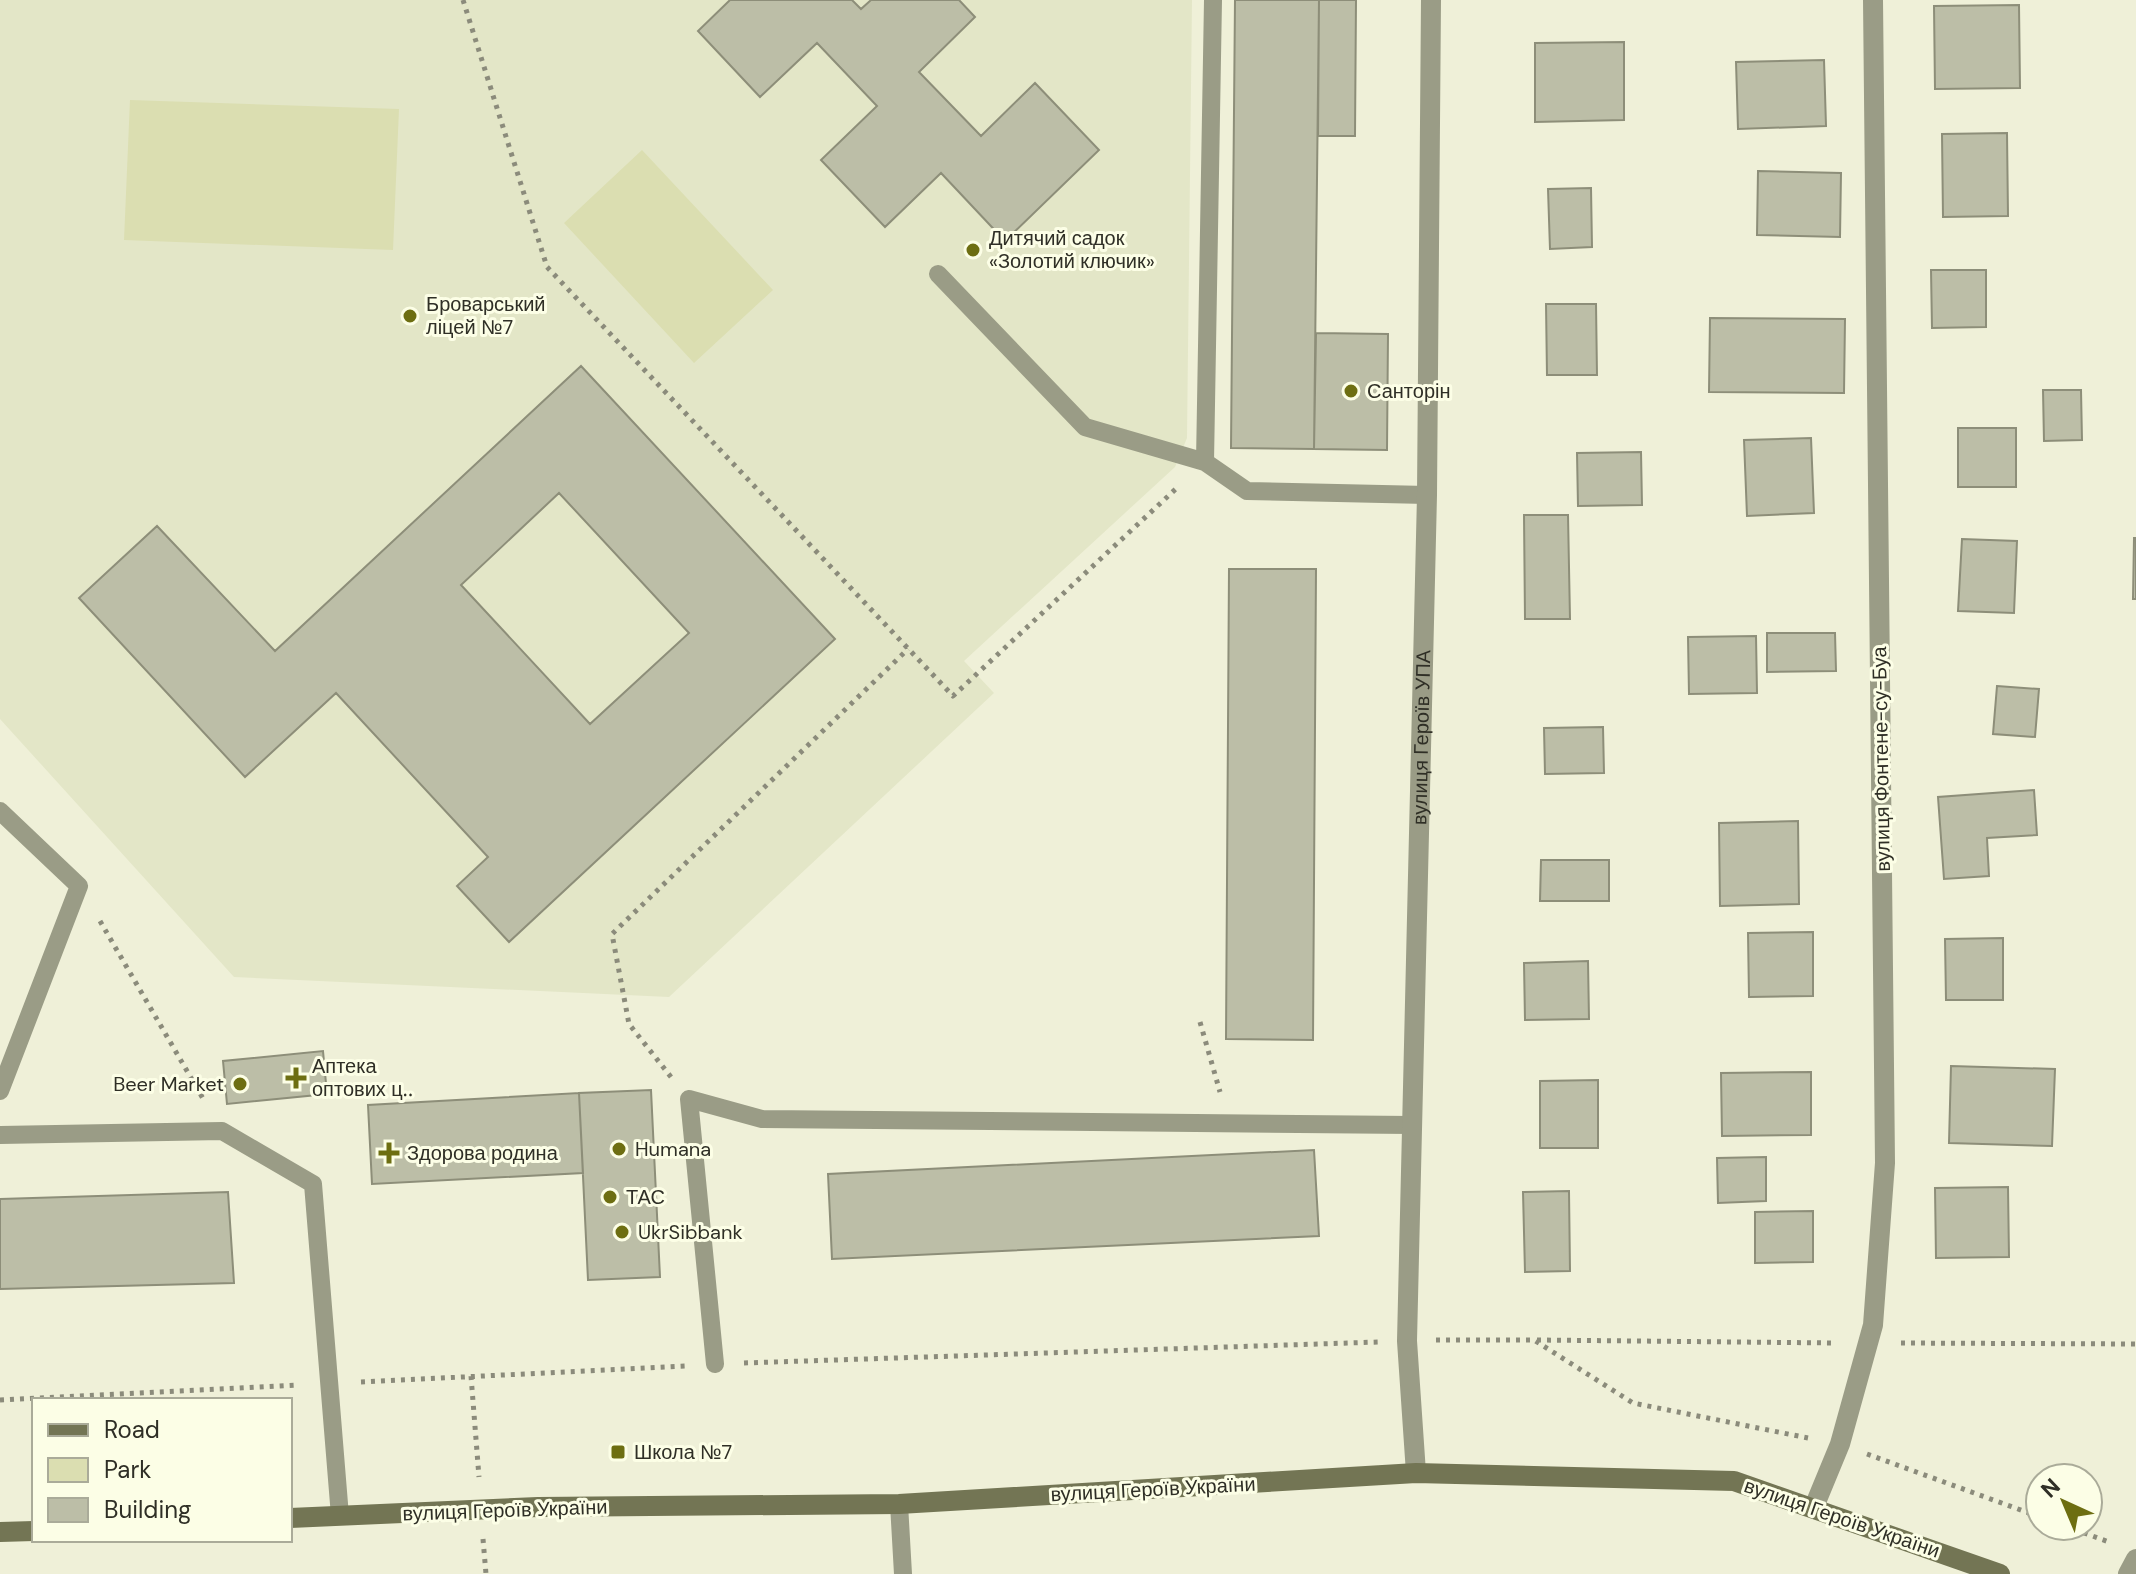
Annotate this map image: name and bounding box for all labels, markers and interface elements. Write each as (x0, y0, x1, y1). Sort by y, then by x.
place label: Дитячий садок «Золотий ключик» (989, 225, 1155, 274)
marker: Дитячий садок «Золотий ключик» (964, 241, 982, 259)
place label: Броварський ліцей №7 (426, 291, 546, 340)
marker: Броварський ліцей №7 (401, 307, 419, 325)
place label: Санторін (1367, 378, 1451, 404)
marker: Санторін (1342, 382, 1360, 400)
street label: вулиця Фонтене-су-Буа (1866, 645, 1896, 872)
street label: вулиця Героїв УПА (1406, 649, 1436, 825)
place label: Аптека оптових ц‥ (312, 1053, 413, 1102)
marker: Аптека оптових ц‥ (287, 1069, 305, 1087)
place label: Beer Market (113, 1071, 224, 1097)
marker: Beer Market (231, 1075, 249, 1093)
place label: Humana (635, 1136, 711, 1162)
place label: Здорова родина (407, 1140, 559, 1166)
marker: Humana (610, 1140, 628, 1158)
marker: Здорова родина (378, 1142, 400, 1164)
place label: ТАС (626, 1184, 665, 1210)
marker: ТАС (601, 1188, 619, 1206)
place label: UkrSibbank (638, 1219, 742, 1245)
marker: UkrSibbank (613, 1223, 631, 1241)
legend (32, 1398, 292, 1542)
text: Road (104, 1414, 160, 1445)
place label: Школа №7 (634, 1439, 732, 1465)
marker: Школа №7 (609, 1443, 627, 1461)
text: Park (104, 1454, 151, 1485)
north arrow (2024, 1462, 2104, 1542)
street label: вулиця Героїв України (1050, 1471, 1256, 1507)
street label: вулиця Героїв України (1741, 1472, 1943, 1564)
text: N (2035, 1472, 2066, 1504)
street label: вулиця Героїв України (402, 1493, 608, 1527)
text: Building (104, 1494, 191, 1525)

